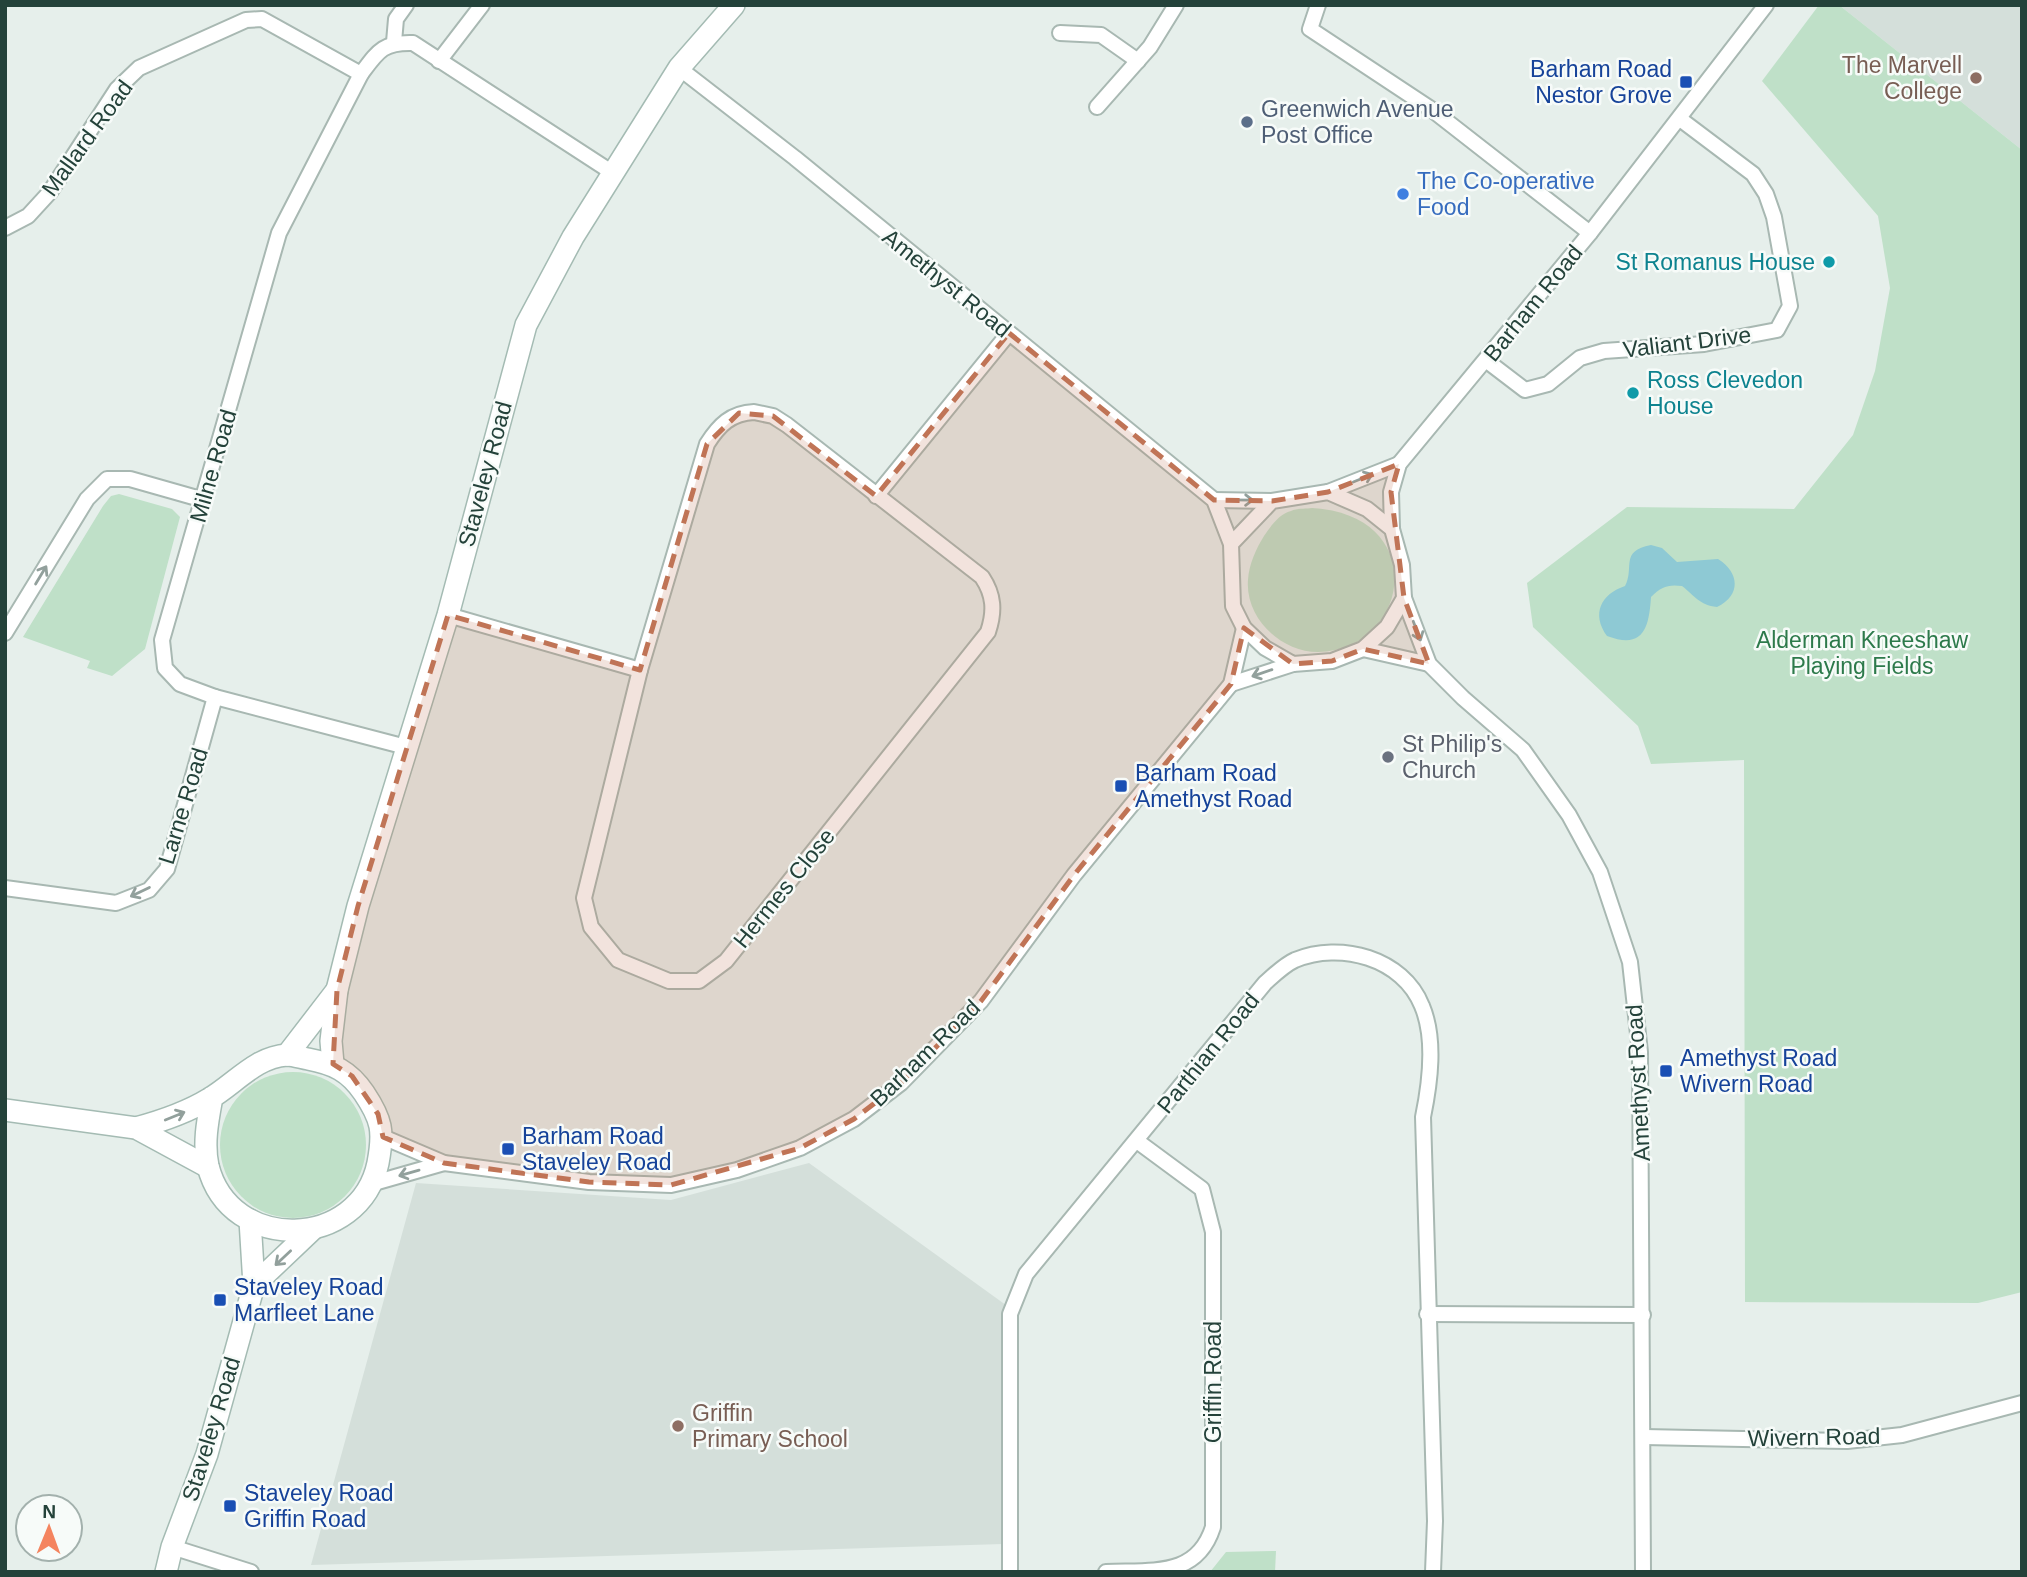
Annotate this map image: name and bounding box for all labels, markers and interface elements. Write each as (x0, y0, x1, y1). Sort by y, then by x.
place label: The Marvell College (1842, 52, 1962, 104)
place label: Barham Road Nestor Grove (1530, 56, 1672, 108)
marker: The Marvell College (1968, 70, 1984, 86)
marker: Barham Road Nestor Grove (1678, 74, 1694, 90)
street label: Mallard Road (36, 75, 138, 201)
place label: Greenwich Avenue Post Office (1261, 96, 1454, 148)
marker: Greenwich Avenue Post Office (1239, 114, 1255, 130)
place label: The Co-operative Food (1417, 168, 1595, 220)
marker: The Co-operative Food (1395, 186, 1411, 202)
street label: Amethyst Road (878, 223, 1016, 343)
street label: Barham Road (1478, 240, 1588, 366)
place label: St Romanus House (1616, 249, 1815, 275)
marker: St Romanus House (1821, 254, 1837, 270)
street label: Valiant Drive (1622, 321, 1752, 363)
place label: Ross Clevedon House (1647, 367, 1803, 419)
marker: Ross Clevedon House (1625, 385, 1641, 401)
street label: Staveley Road (453, 398, 517, 550)
street label: Milne Road (184, 406, 242, 526)
one-way arrow (1352, 470, 1374, 483)
one-way arrow (1231, 494, 1254, 507)
one-way arrow (34, 565, 48, 585)
one-way arrow (1411, 619, 1424, 641)
park label: Alderman Kneeshaw Playing Fields (1756, 627, 1969, 679)
one-way arrow (1251, 668, 1273, 680)
place label: St Philip's Church (1402, 731, 1502, 783)
street label: Larne Road (153, 745, 213, 867)
marker: St Philip's Church (1380, 749, 1396, 765)
place label: Barham Road Amethyst Road (1135, 760, 1292, 812)
marker: Barham Road Amethyst Road (1113, 778, 1129, 794)
street label: Hermes Close (728, 823, 840, 953)
one-way arrow (130, 886, 151, 900)
street label: Parthian Road (1152, 988, 1264, 1118)
street label: Barham Road (865, 994, 985, 1112)
street label: Amethyst Road (1621, 1004, 1655, 1162)
place label: Amethyst Road Wivern Road (1680, 1045, 1837, 1097)
marker: Amethyst Road Wivern Road (1658, 1063, 1674, 1079)
one-way arrow (164, 1108, 185, 1121)
place label: Barham Road Staveley Road (522, 1123, 672, 1175)
marker: Barham Road Staveley Road (500, 1141, 516, 1157)
one-way arrow (398, 1168, 420, 1181)
one-way arrow (274, 1249, 291, 1266)
place label: Staveley Road Marfleet Lane (234, 1274, 384, 1326)
marker: Staveley Road Marfleet Lane (212, 1292, 228, 1308)
street label: Griffin Road (1200, 1321, 1226, 1443)
street label: Staveley Road (177, 1354, 245, 1504)
place label: Griffin Primary School (692, 1400, 848, 1452)
marker: Griffin Primary School (670, 1418, 686, 1434)
street label: Wivern Road (1747, 1423, 1881, 1451)
place label: Staveley Road Griffin Road (244, 1480, 394, 1532)
north arrow (14, 1493, 84, 1563)
marker: Staveley Road Griffin Road (222, 1498, 238, 1514)
text: N (42, 1501, 56, 1522)

